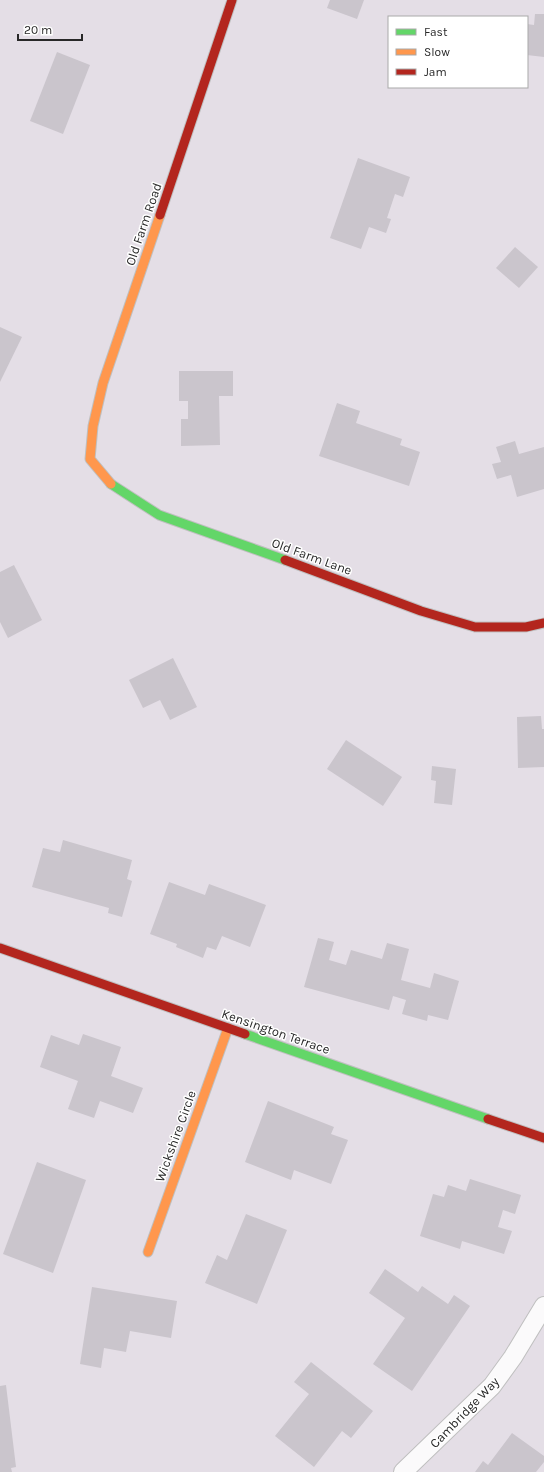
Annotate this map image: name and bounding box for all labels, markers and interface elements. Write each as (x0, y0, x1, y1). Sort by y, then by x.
scale bar (18, 16, 82, 42)
legend (388, 16, 528, 88)
text: 20 m (24, 23, 52, 37)
text: Fast (424, 25, 448, 39)
text: Slow (424, 45, 450, 59)
text: Jam (424, 65, 447, 79)
street label: Old Farm Road (122, 181, 165, 267)
street label: Old Farm Lane (270, 535, 354, 578)
street label: Kensington Terrace (220, 1006, 332, 1057)
street label: Wickshire Circle (152, 1088, 199, 1184)
street label: Cambridge Way (427, 1374, 502, 1451)

